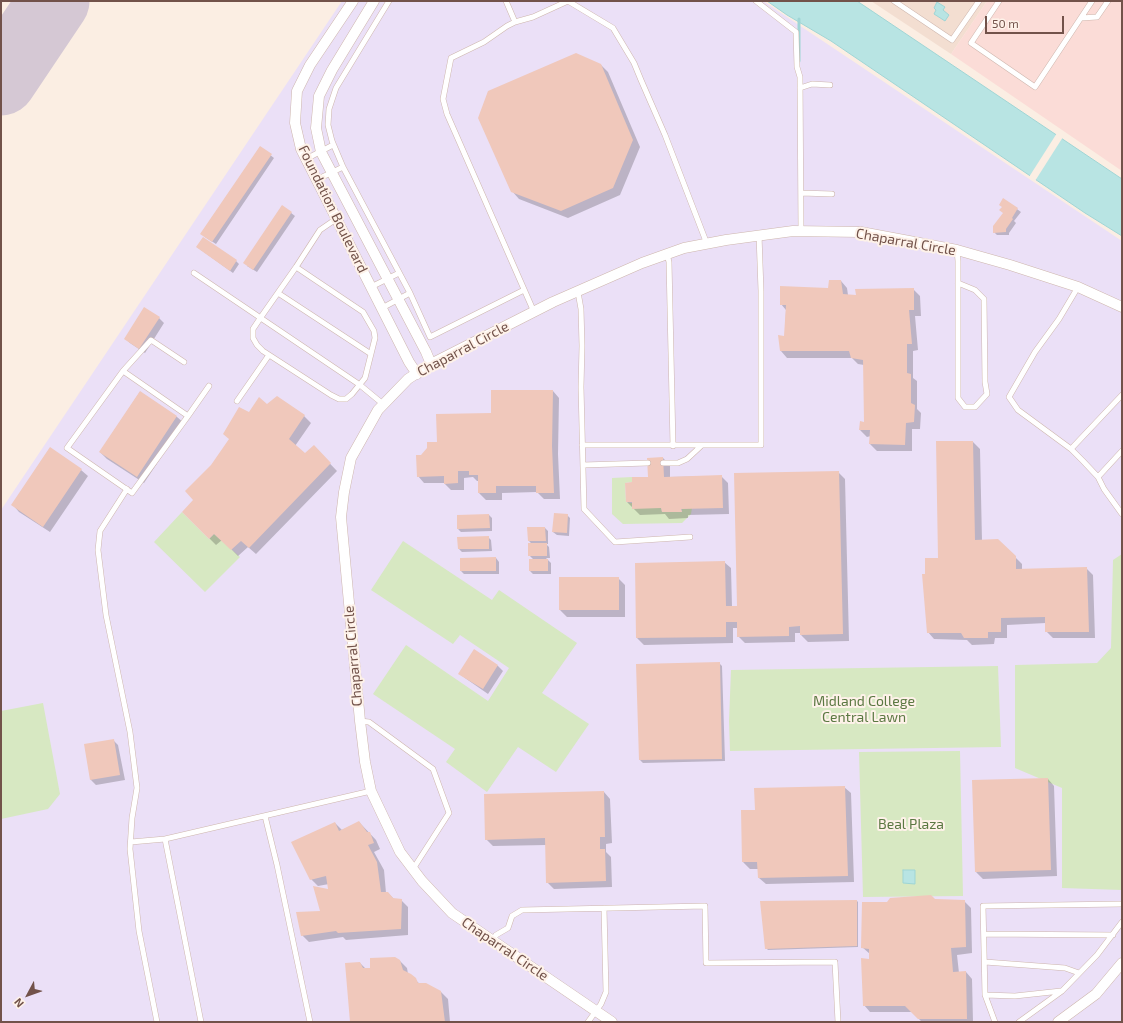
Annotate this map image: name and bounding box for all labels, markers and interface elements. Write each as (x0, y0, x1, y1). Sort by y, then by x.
scale bar (987, 8, 1066, 34)
text: 50 m (992, 16, 1019, 30)
street label: Foundation Boulevard (295, 142, 371, 276)
street label: Chaparral Circle (855, 225, 957, 259)
street label: Chaparral Circle (414, 318, 512, 380)
street label: Chaparral Circle (340, 605, 366, 707)
park label: Midland College Central Lawn (813, 693, 915, 726)
park label: Beal Plaza (878, 816, 944, 832)
street label: Chaparral Circle (458, 914, 552, 984)
north arrow (8, 975, 48, 1015)
text: N (11, 996, 26, 1010)

